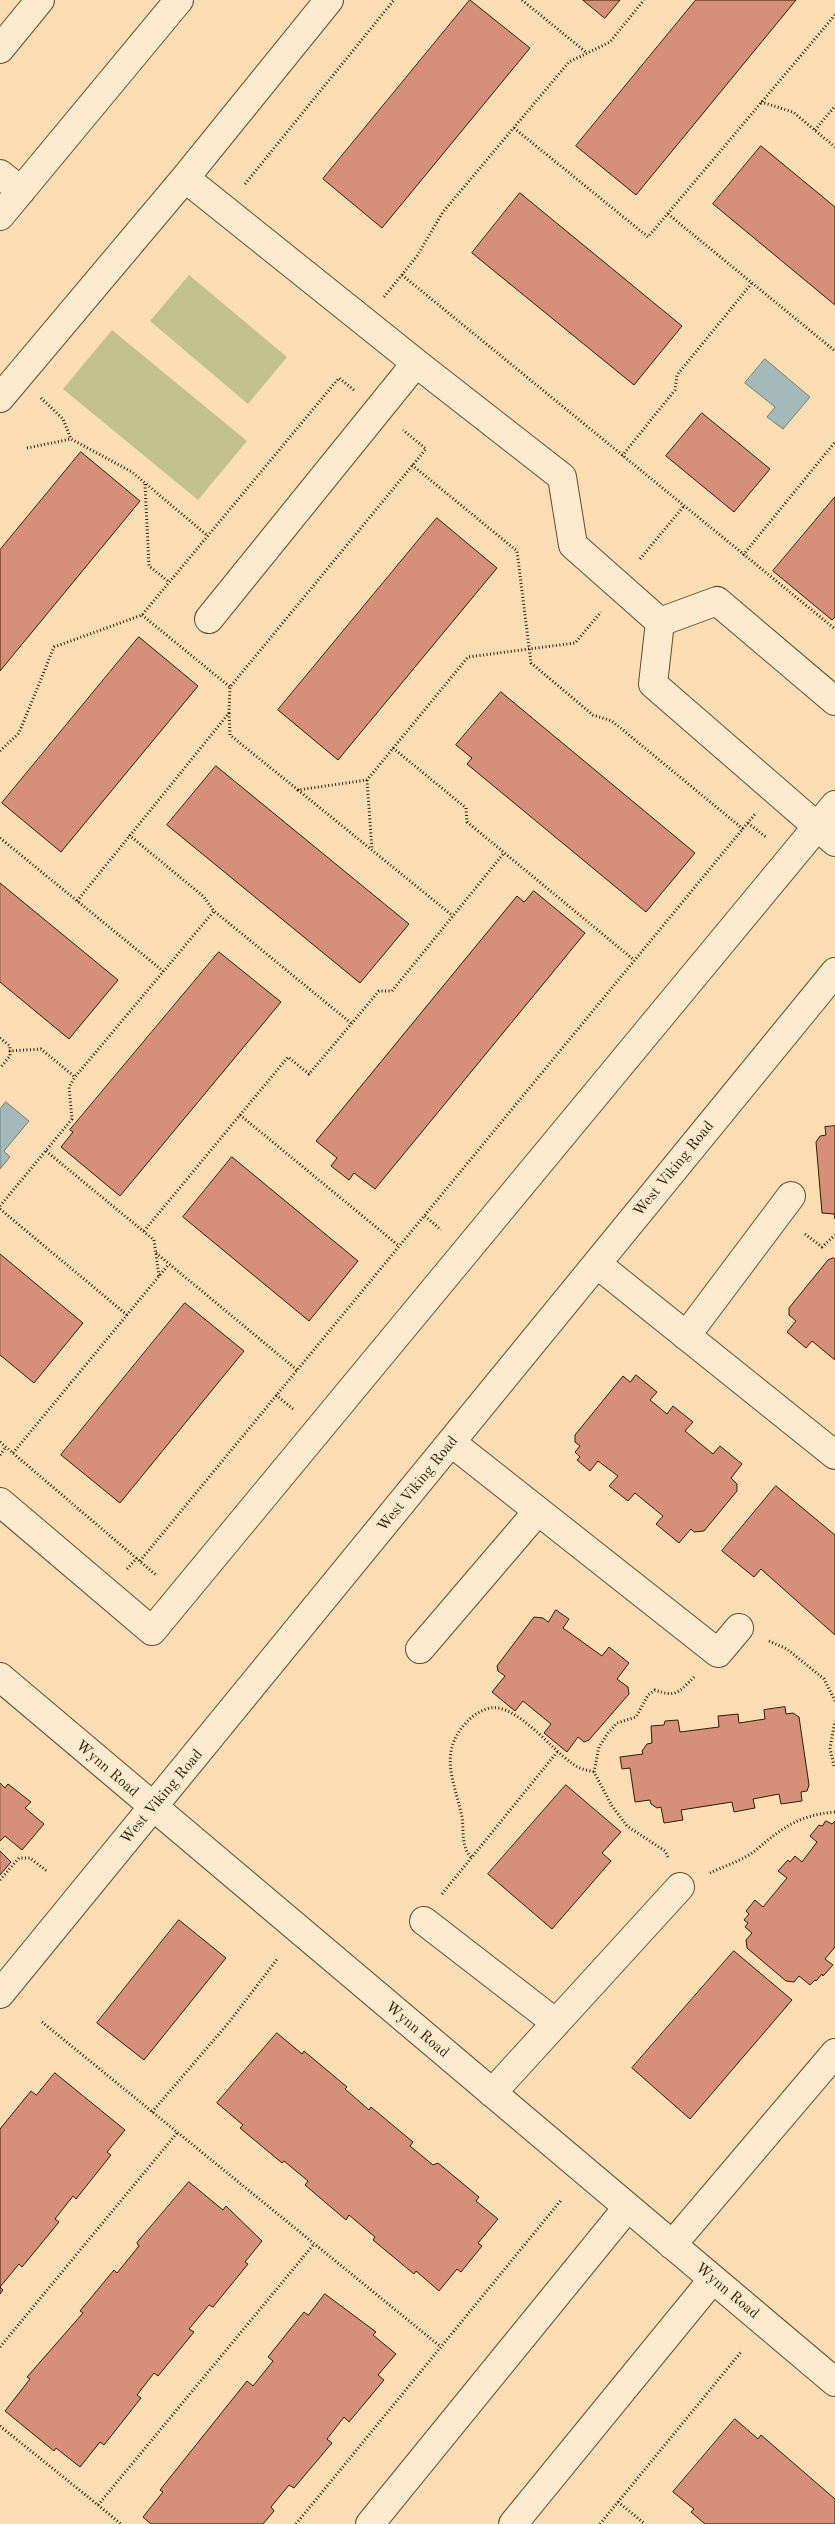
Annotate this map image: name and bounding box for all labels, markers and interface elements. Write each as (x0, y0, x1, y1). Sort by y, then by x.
street label: West Viking Road (630, 1117, 718, 1221)
street label: West Viking Road (374, 1432, 462, 1536)
street label: Wynn Road (72, 1737, 142, 1801)
street label: West Viking Road (117, 1746, 207, 1848)
street label: Wynn Road (381, 1998, 453, 2062)
street label: Wynn Road (691, 2259, 763, 2323)

